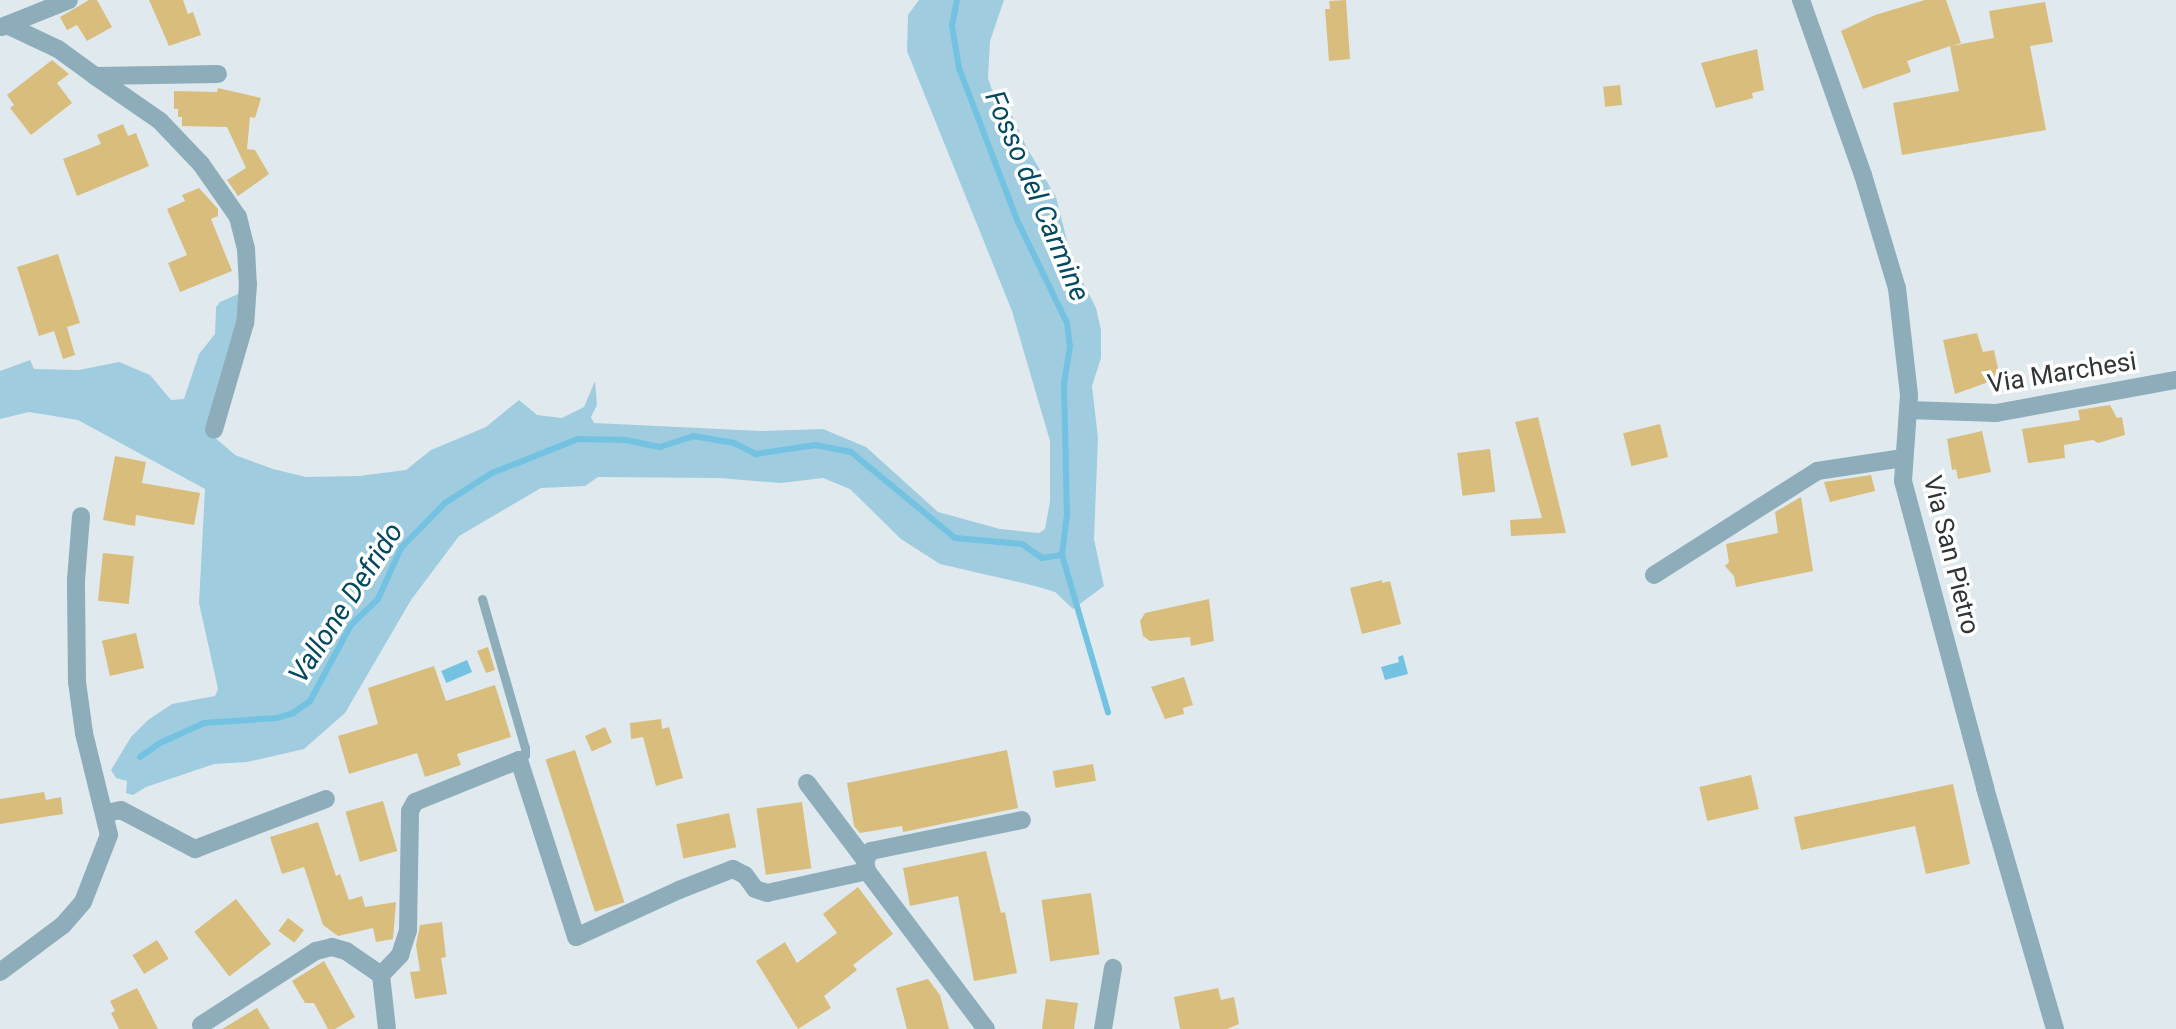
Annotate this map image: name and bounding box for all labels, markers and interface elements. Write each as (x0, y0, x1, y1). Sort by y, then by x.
water label: Fosso del Carmine (978, 86, 1096, 306)
street label: Via Marchesi (1985, 346, 2139, 400)
street label: Via San Pietro (1916, 473, 1986, 637)
water label: Vallone Defrido (282, 516, 410, 690)

